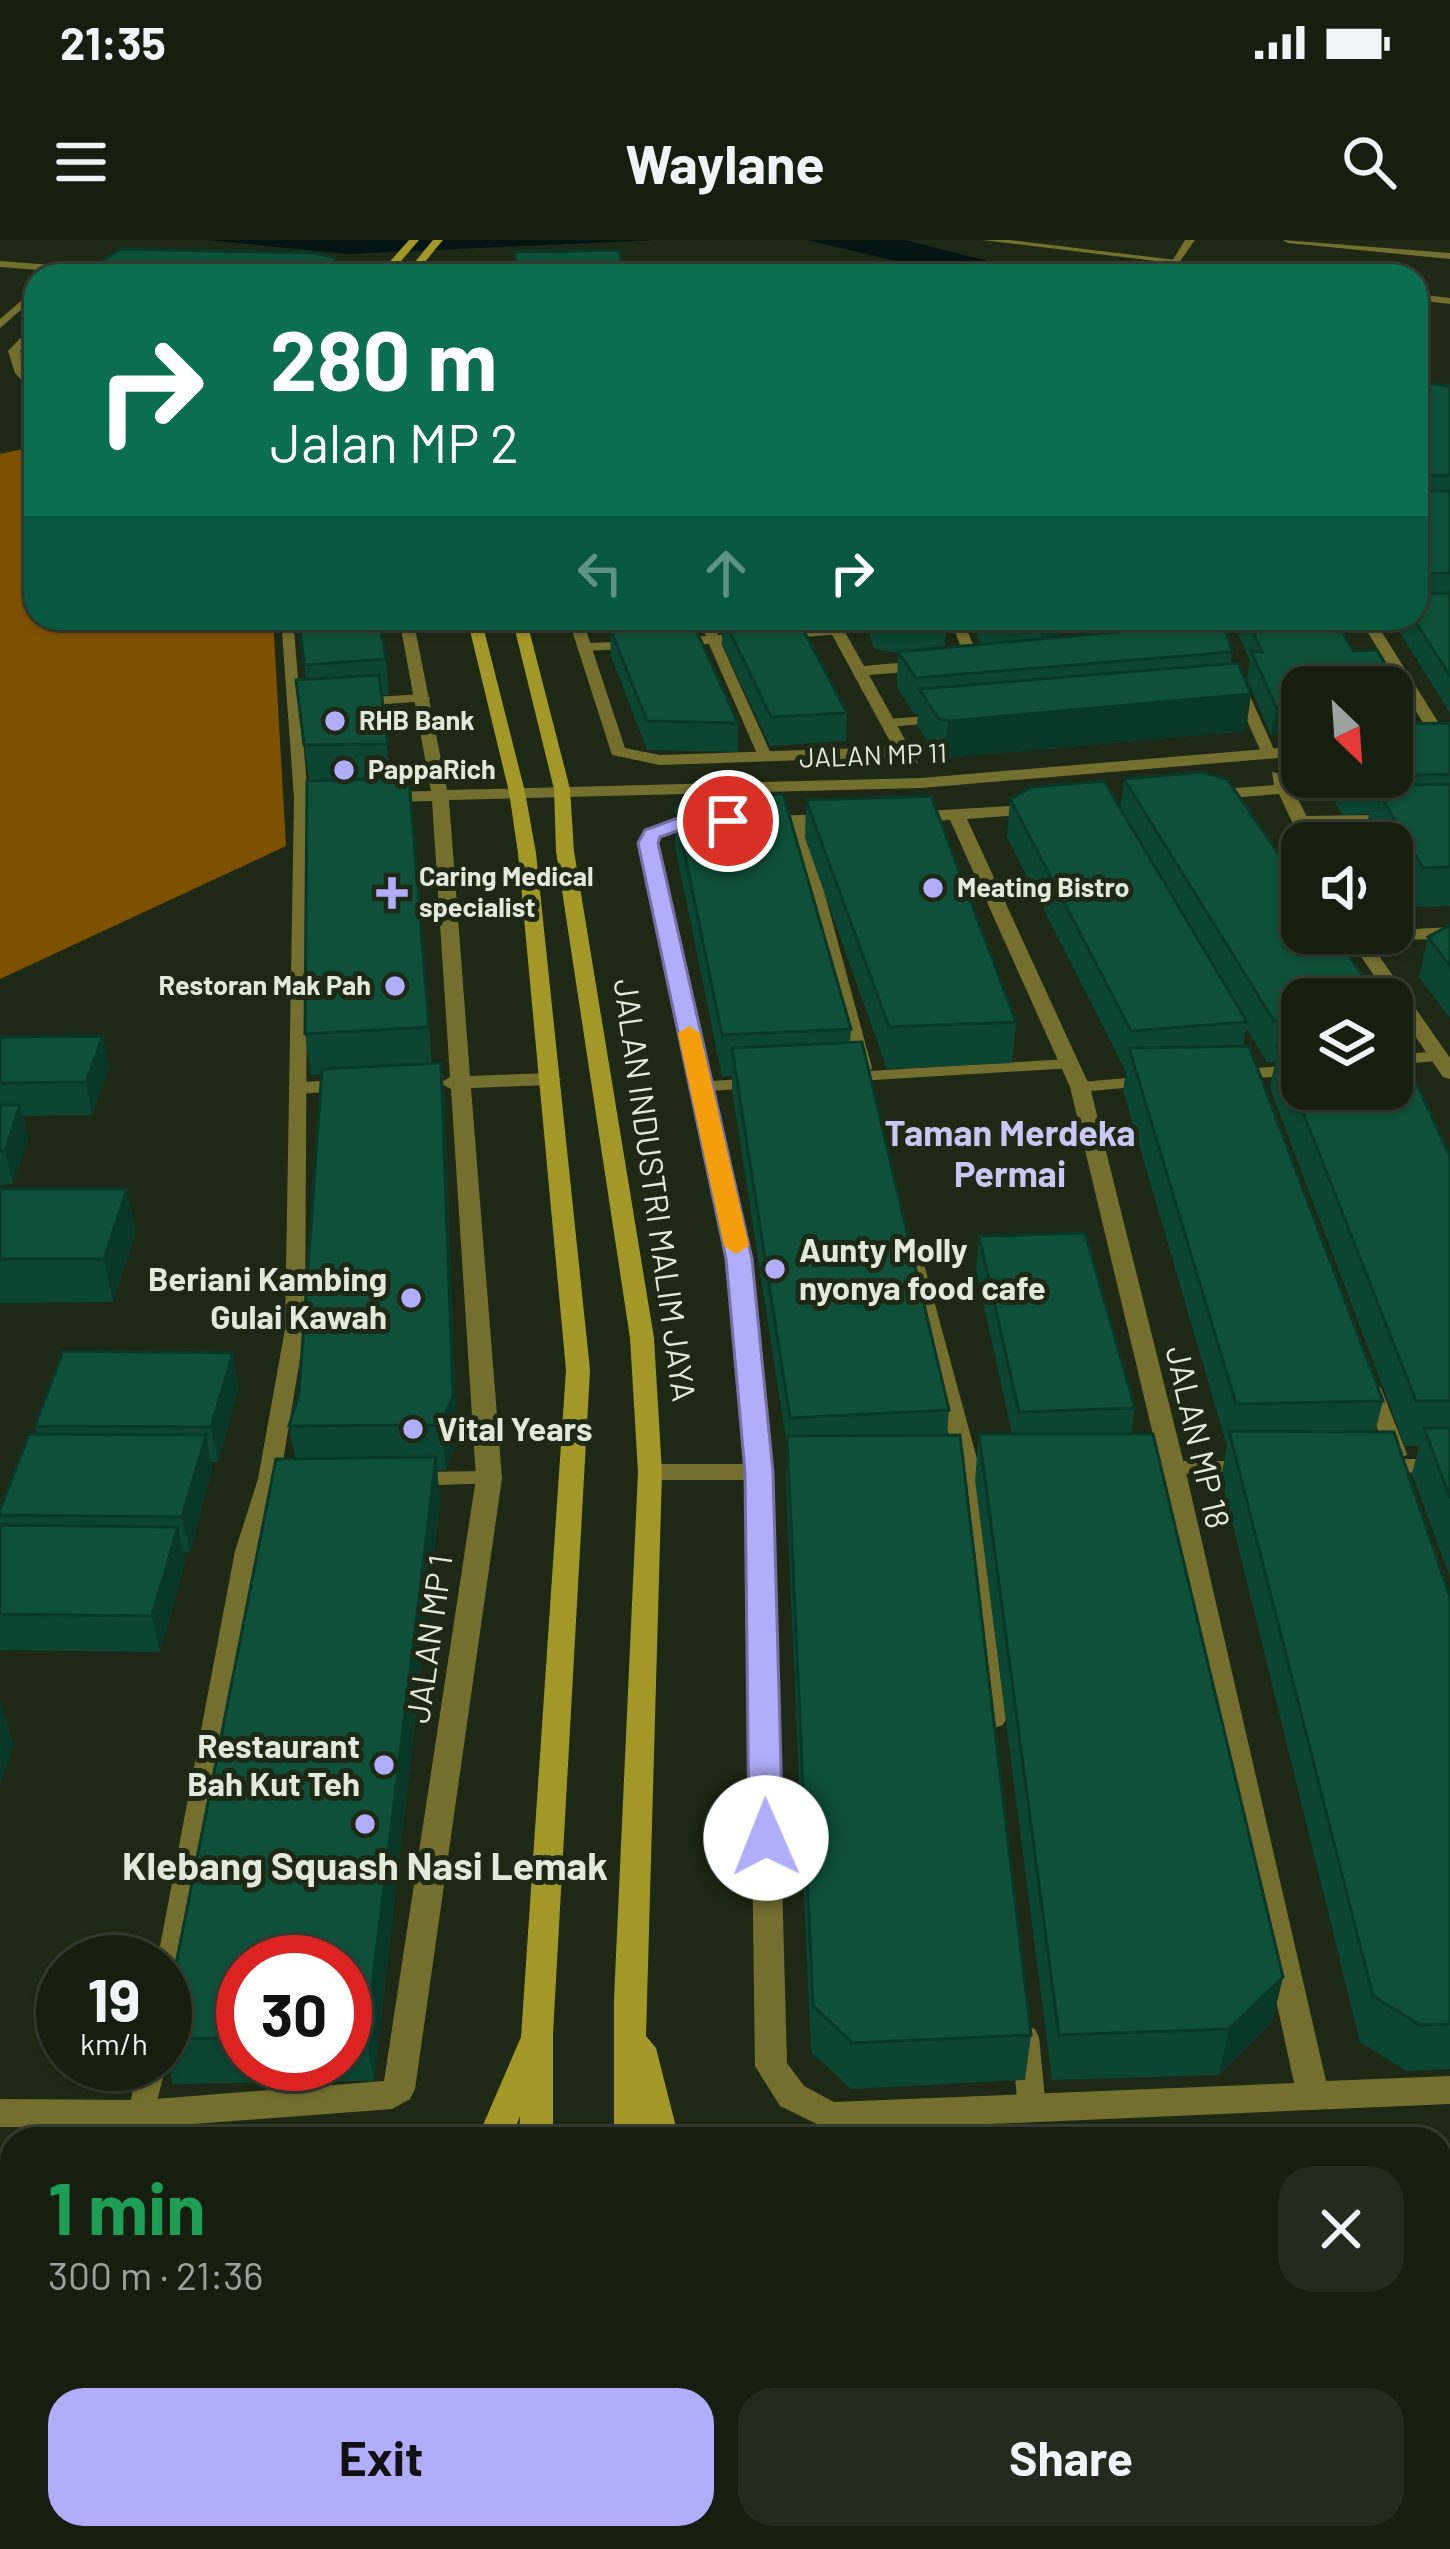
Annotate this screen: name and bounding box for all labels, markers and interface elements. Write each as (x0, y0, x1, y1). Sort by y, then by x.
text: 21:35 (60, 15, 166, 69)
icon: menu (48, 129, 114, 195)
icon: search (1336, 129, 1402, 195)
text: Waylane (625, 130, 825, 195)
text: 280 m (270, 307, 497, 408)
icon: right (72, 312, 228, 468)
text: Jalan MP 2 (270, 409, 519, 474)
icon: left (567, 540, 633, 606)
icon: ahead (693, 540, 759, 606)
icon: right (819, 540, 885, 606)
north arrow (1281, 666, 1413, 798)
map controls (1281, 666, 1413, 1110)
place label: RHB Bank (359, 703, 475, 735)
marker: RHB Bank (322, 708, 348, 734)
street label: JALAN MP 11 (798, 735, 947, 773)
place label: PappaRich (368, 752, 496, 784)
marker: PappaRich (331, 757, 357, 783)
pin (677, 770, 779, 872)
icon: arrive (695, 788, 761, 854)
button: sound (1281, 822, 1413, 954)
place label: Caring Medical specialist (419, 859, 594, 922)
place label: Meating Bistro (957, 870, 1130, 902)
marker: Meating Bistro (920, 875, 946, 901)
marker: Caring Medical specialist (376, 877, 408, 909)
place label: Restoran Mak Pah (159, 968, 371, 1000)
marker: Restoran Mak Pah (382, 973, 408, 999)
street label: JALAN INDUSTRI MALIM JAYA (607, 976, 705, 1404)
button: layers (1281, 978, 1413, 1110)
district label: Taman Merdeka Permai (885, 1110, 1135, 1194)
place label: Aunty Molly nyonya food cafe (799, 1229, 1046, 1307)
marker: Aunty Molly nyonya food cafe (762, 1256, 788, 1282)
place label: Beriani Kambing Gulai Kawah (148, 1258, 387, 1336)
marker: Beriani Kambing Gulai Kawah (398, 1285, 424, 1311)
street label: JALAN MP 18 (1159, 1341, 1239, 1532)
place label: Vital Years (437, 1408, 593, 1448)
marker: Vital Years (400, 1416, 426, 1442)
street label: JALAN MP 1 (396, 1552, 460, 1725)
place label: Restaurant Bah Kut Teh (187, 1725, 360, 1803)
marker: Restaurant Bah Kut Teh (371, 1752, 397, 1778)
position arrow (703, 1775, 829, 1901)
marker: Klebang Squash Nasi Lemak (352, 1811, 378, 1837)
place label: Klebang Squash Nasi Lemak (122, 1841, 608, 1888)
speed limit sign: 30 (216, 1935, 372, 2091)
text: 19 (87, 1962, 141, 2034)
text: km/h (80, 2025, 148, 2061)
text: 1 min (48, 2163, 206, 2249)
button: close (1278, 2166, 1404, 2292)
text: 300 m · 21:36 (48, 2251, 263, 2298)
button: Exit (48, 2388, 714, 2526)
button: Share (738, 2388, 1404, 2526)

